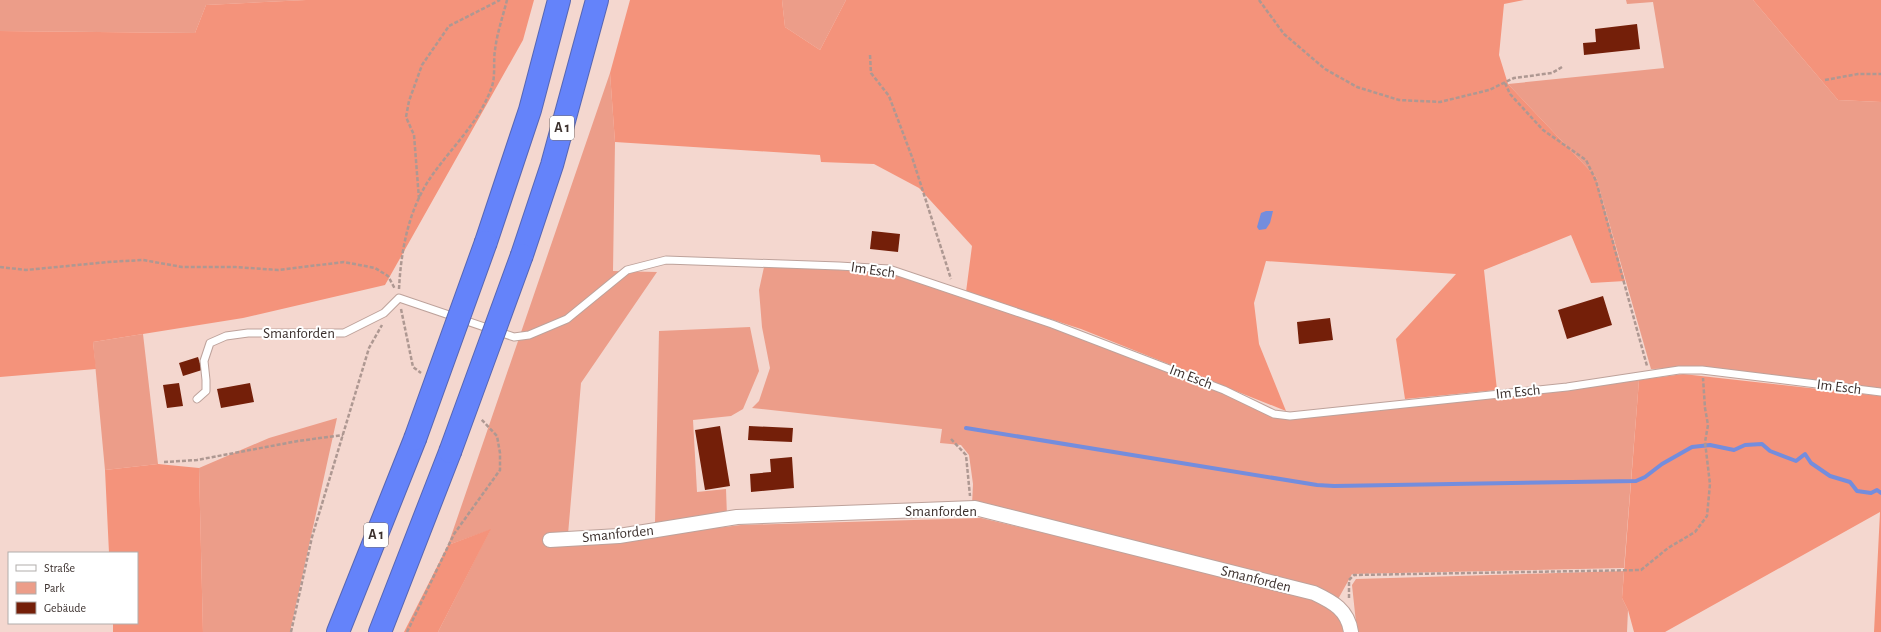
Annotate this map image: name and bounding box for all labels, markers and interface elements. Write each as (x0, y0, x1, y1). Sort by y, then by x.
road number: A 1 (550, 116, 574, 140)
street label: Im Esch (850, 259, 896, 281)
street label: Smanforden (263, 326, 335, 341)
street label: Im Esch (1167, 362, 1215, 392)
street label: Im Esch (1816, 377, 1862, 397)
street label: Im Esch (1495, 382, 1541, 402)
street label: Smanforden (905, 504, 977, 519)
road number: A 1 (364, 523, 388, 547)
street label: Smanforden (581, 523, 655, 545)
legend (8, 552, 138, 624)
text: Straße (44, 562, 75, 574)
street label: Smanforden (1219, 563, 1293, 595)
text: Park (44, 582, 65, 594)
text: Gebäude (44, 602, 86, 614)

